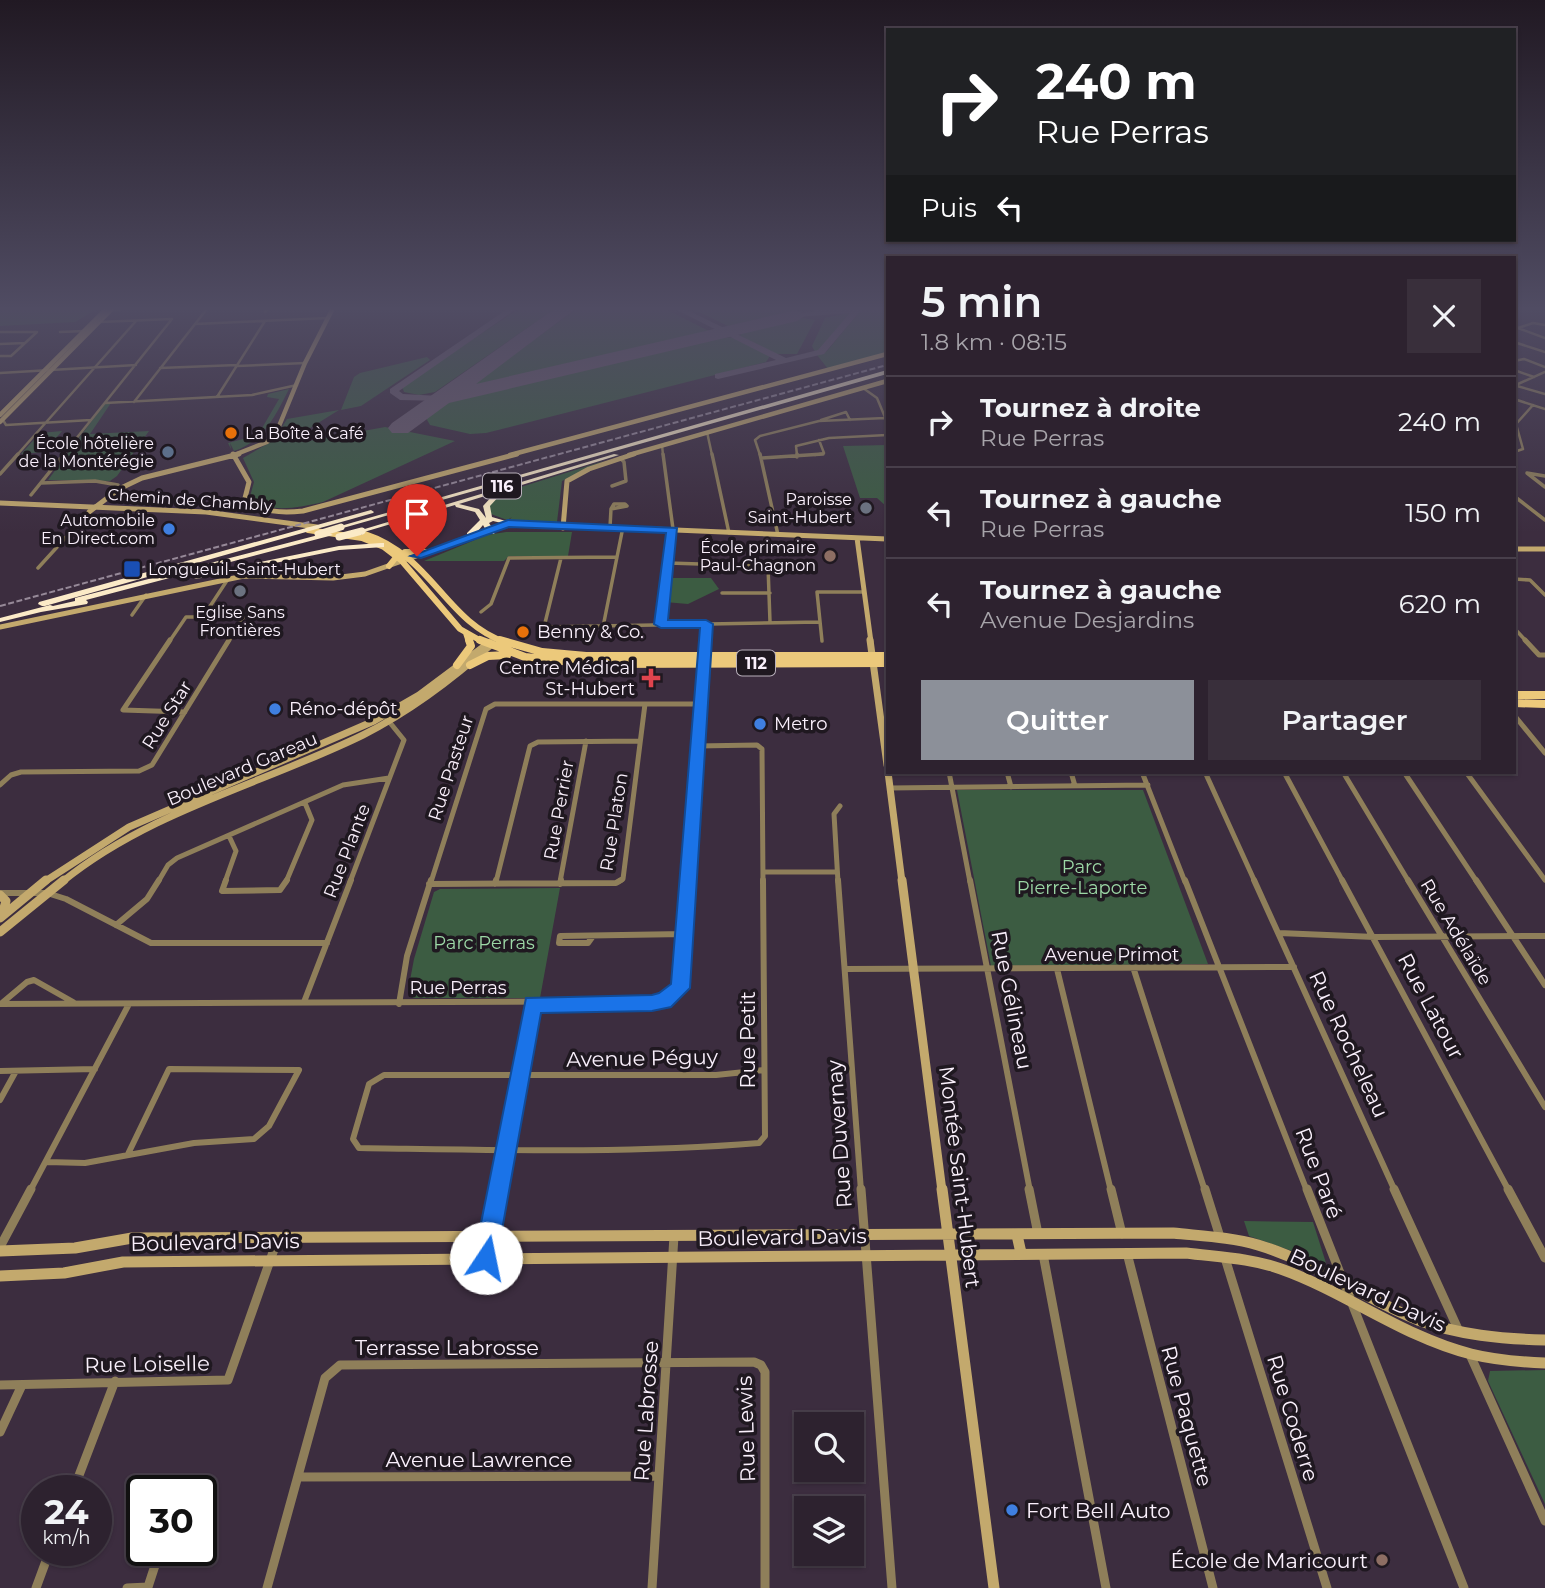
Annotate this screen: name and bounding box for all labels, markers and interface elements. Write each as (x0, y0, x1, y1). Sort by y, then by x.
text: 240 m (1036, 52, 1197, 111)
icon: right (921, 56, 1012, 147)
text: Rue Perras (1036, 112, 1209, 151)
icon: left (991, 189, 1029, 227)
text: Puis (921, 192, 977, 224)
text: 5 min (921, 276, 1042, 328)
button: close (1407, 279, 1481, 353)
text: 1.8 km · 08:15 (921, 328, 1067, 356)
text: Tournez à droite (980, 392, 1201, 424)
icon: right (921, 403, 959, 441)
text: 240 m (1398, 406, 1481, 438)
place label: La Boîte à Café (245, 424, 364, 443)
text: Rue Perras (980, 424, 1104, 452)
marker: La Boîte à Café (223, 425, 239, 441)
place label: École hôtelière de la Montérégie (19, 434, 154, 471)
marker: École hôtelière de la Montérégie (160, 444, 176, 460)
road number: 116 (483, 474, 521, 499)
text: Tournez à gauche (980, 483, 1222, 515)
pin (387, 484, 447, 556)
street label: Chemin de Chambly (107, 485, 273, 515)
place label: Paroisse Saint-Hubert (748, 490, 852, 527)
icon: left (921, 494, 959, 532)
icon: arrive (398, 495, 436, 533)
text: 150 m (1405, 497, 1481, 529)
marker: Paroisse Saint-Hubert (858, 500, 874, 516)
place label: Automobile En Direct.com (41, 511, 155, 548)
text: Rue Perras (980, 515, 1104, 543)
marker: Automobile En Direct.com (161, 521, 177, 537)
place label: École primaire Paul-Chagnon (700, 538, 816, 575)
marker: École primaire Paul-Chagnon (822, 548, 838, 564)
marker: Longueuil–Saint-Hubert (122, 559, 142, 579)
place label: Longueuil–Saint-Hubert (148, 560, 341, 579)
text: Tournez à gauche (980, 574, 1222, 606)
marker: Eglise Sans Frontières (232, 583, 248, 599)
icon: left (921, 585, 959, 623)
text: 620 m (1399, 588, 1481, 620)
place label: Eglise Sans Frontières (195, 603, 285, 640)
text: Avenue Desjardins (980, 606, 1194, 634)
place label: Benny & Co. (537, 621, 644, 643)
marker: Benny & Co. (515, 624, 531, 640)
road number: 112 (737, 650, 775, 676)
place label: Centre Médical St-Hubert (499, 657, 635, 700)
marker: Centre Médical St-Hubert (641, 668, 661, 688)
street label: Rue Star (137, 677, 197, 753)
button: Quitter (921, 680, 1194, 760)
button: Partager (1208, 680, 1481, 760)
place label: Réno-dépôt (289, 698, 397, 720)
marker: Réno-dépôt (267, 701, 283, 717)
street label: Rue Pasteur (424, 712, 478, 824)
place label: Metro (774, 713, 828, 735)
marker: Metro (752, 716, 768, 732)
street label: Boulevard Gareau (163, 727, 321, 811)
street label: Rue Perrier (539, 758, 579, 862)
street label: Rue Platon (595, 771, 633, 873)
street label: Rue Plante (319, 801, 375, 901)
park label: Parc Pierre-Laporte (1017, 856, 1147, 899)
street label: Rue Adélaïde (1416, 875, 1496, 989)
street label: Rue Gélineau (986, 929, 1038, 1071)
park label: Parc Perras (433, 932, 535, 954)
street label: Avenue Primot (1045, 944, 1179, 966)
street label: Rue Latour (1393, 949, 1469, 1063)
street label: Rue Rocheleau (1304, 967, 1394, 1121)
street label: Rue Perras (409, 977, 507, 999)
street label: Rue Petit (735, 991, 760, 1089)
street label: Avenue Péguy (566, 1044, 719, 1072)
street label: Rue Duvernay (821, 1058, 857, 1209)
street label: Montée Saint-Hubert (934, 1065, 986, 1289)
street label: Rue Paré (1290, 1124, 1348, 1222)
position arrow (449, 1221, 523, 1295)
street label: Boulevard Davis (697, 1223, 867, 1251)
street label: Boulevard Davis (130, 1228, 300, 1256)
street label: Boulevard Davis (1286, 1243, 1450, 1337)
street label: Terrasse Labrosse (355, 1335, 539, 1360)
street label: Rue Labrosse (629, 1340, 663, 1482)
street label: Rue Paquette (1156, 1343, 1218, 1489)
street label: Rue Loiselle (84, 1350, 210, 1378)
street label: Rue Coderre (1262, 1352, 1324, 1484)
street label: Rue Lewis (732, 1375, 760, 1483)
map controls (794, 1412, 864, 1566)
button: search (794, 1412, 864, 1482)
street label: Avenue Lawrence (385, 1447, 573, 1472)
speed limit sign: 30 (126, 1475, 217, 1566)
text: 24 (44, 1490, 89, 1533)
button: layers (794, 1496, 864, 1566)
place label: Fort Bell Auto (1026, 1498, 1170, 1523)
marker: Fort Bell Auto (1004, 1502, 1020, 1518)
text: km/h (42, 1527, 91, 1549)
place label: École de Maricourt (1171, 1548, 1368, 1573)
marker: École de Maricourt (1374, 1552, 1390, 1568)

